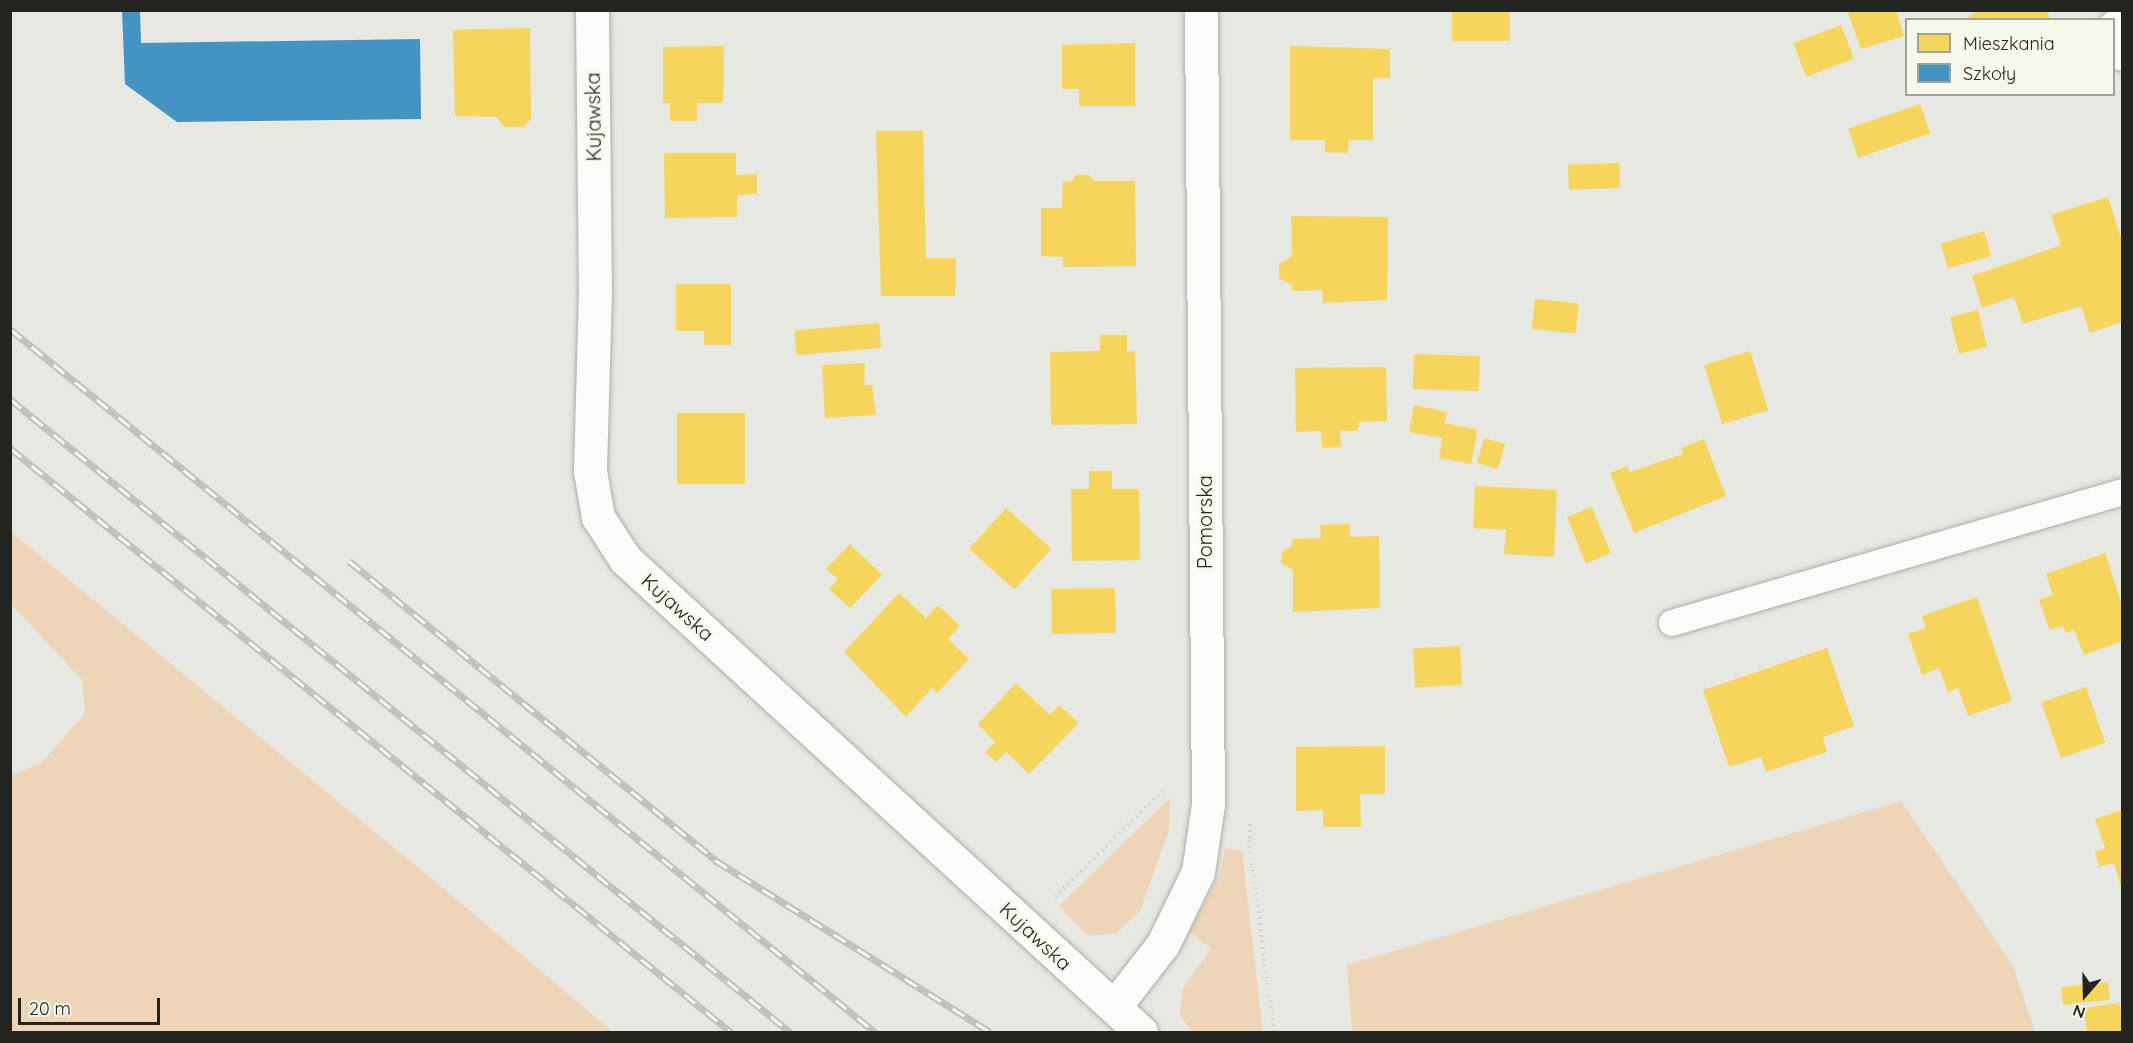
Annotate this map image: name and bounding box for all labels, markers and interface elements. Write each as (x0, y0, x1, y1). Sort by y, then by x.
legend (1905, 18, 2115, 96)
text: Mieszkania (1963, 32, 2055, 55)
text: Szkoły (1963, 62, 2016, 85)
street label: Kujawska (580, 72, 606, 162)
street label: Pomorska (1192, 475, 1216, 569)
street label: Kujawska (637, 568, 719, 646)
street label: Kujawska (995, 897, 1077, 975)
north arrow (2055, 965, 2115, 1025)
scale bar (21, 986, 164, 1024)
text: 20 m (29, 997, 71, 1020)
text: N (2070, 1001, 2088, 1023)

